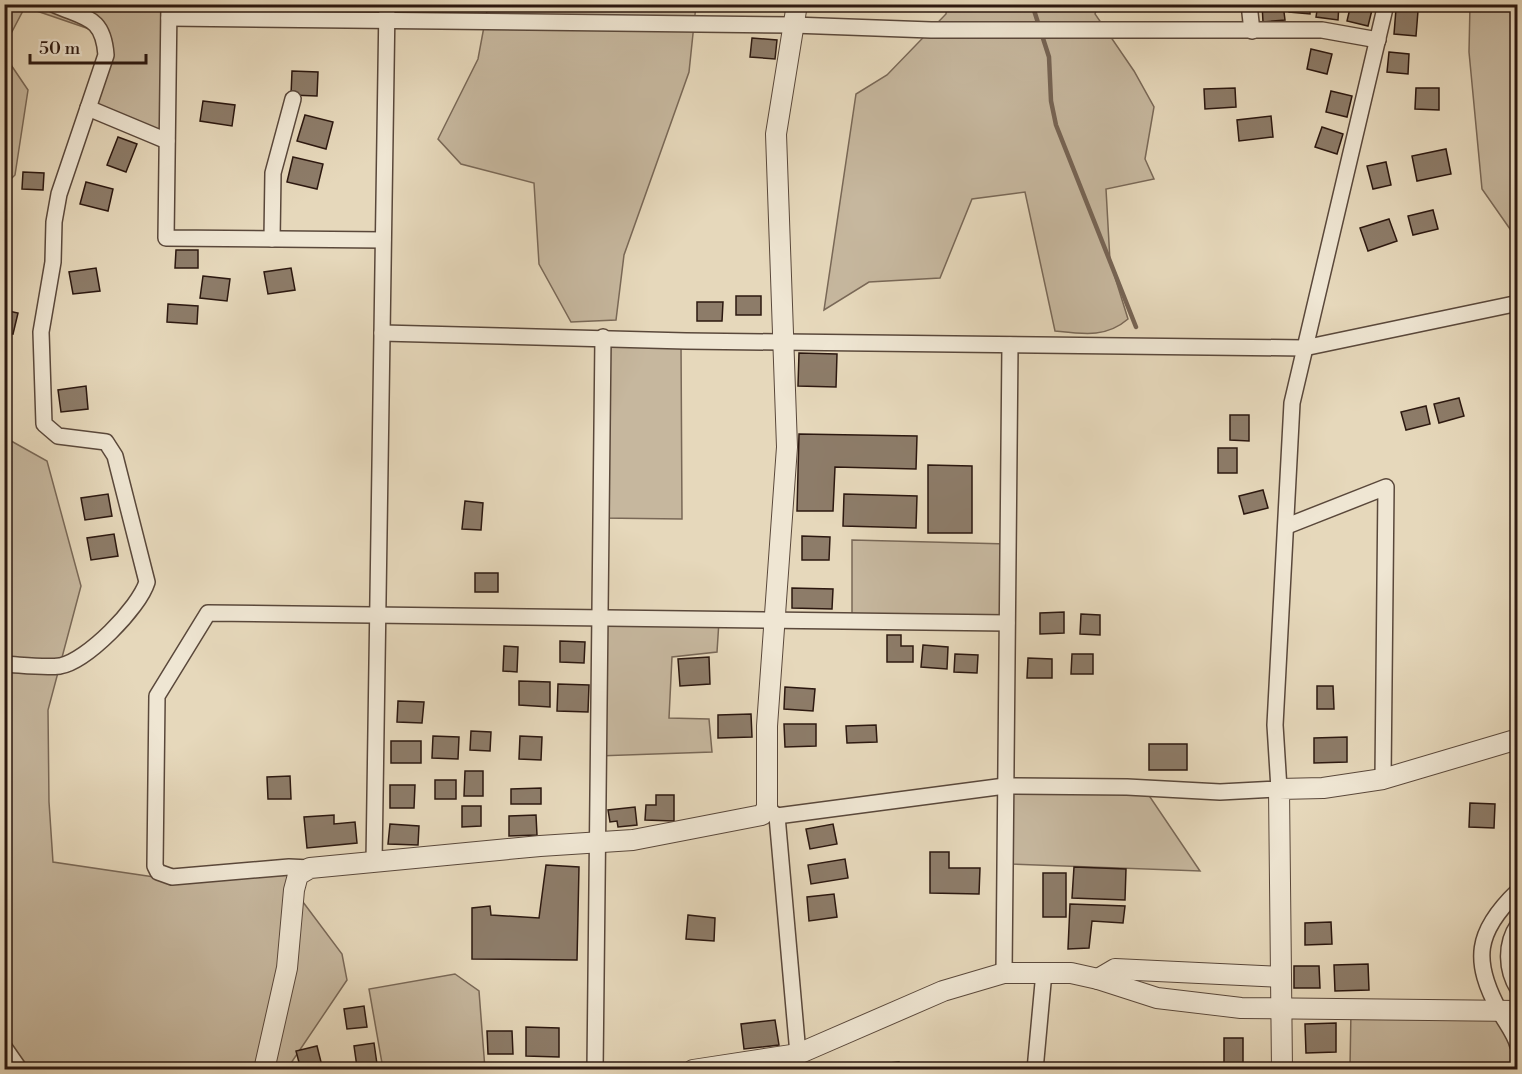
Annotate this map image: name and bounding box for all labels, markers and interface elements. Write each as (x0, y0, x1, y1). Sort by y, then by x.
scale bar (30, 27, 146, 65)
text: 50 m (39, 37, 81, 60)

